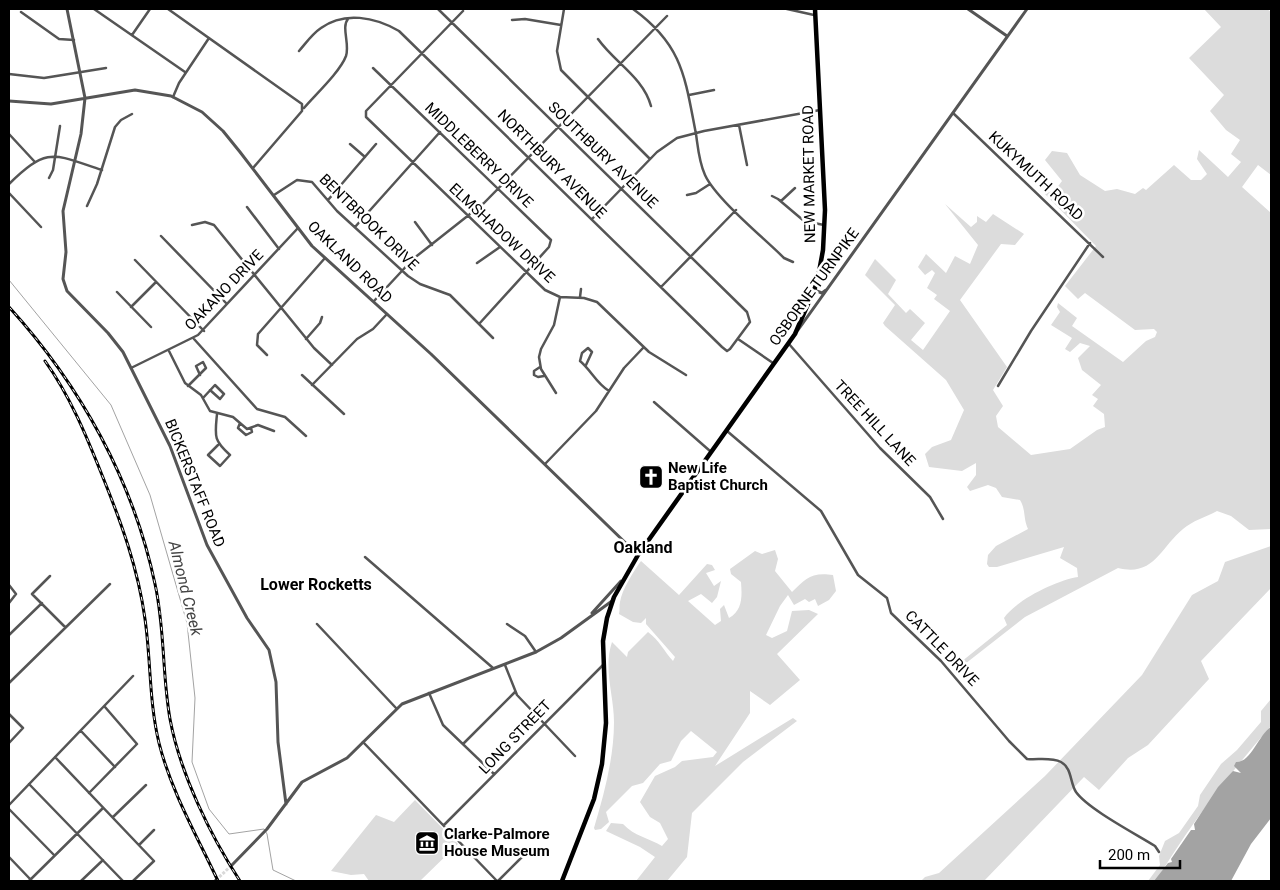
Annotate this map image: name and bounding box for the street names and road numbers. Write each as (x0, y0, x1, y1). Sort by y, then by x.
street label: SOUTHBURY AVENUE (544, 98, 662, 212)
street label: MIDDLEBERRY DRIVE (421, 99, 537, 212)
street label: NEW MARKET ROAD (799, 105, 819, 243)
street label: NORTHBURY AVENUE (494, 106, 610, 222)
street label: KUKYMUTH ROAD (985, 128, 1087, 224)
street label: BENTBROOK DRIVE (316, 170, 423, 274)
street label: ELMSHADOW DRIVE (446, 179, 559, 287)
street label: OAKLAND ROAD (304, 217, 396, 307)
street label: OSBORNE TURNPIKE (765, 224, 863, 349)
street label: OAKANO DRIVE (181, 246, 267, 334)
street label: TREE HILL LANE (831, 376, 920, 470)
street label: BICKERSTAFF ROAD (161, 416, 229, 550)
street label: CATTLE DRIVE (901, 606, 983, 690)
street label: LONG STREET (475, 696, 555, 778)

